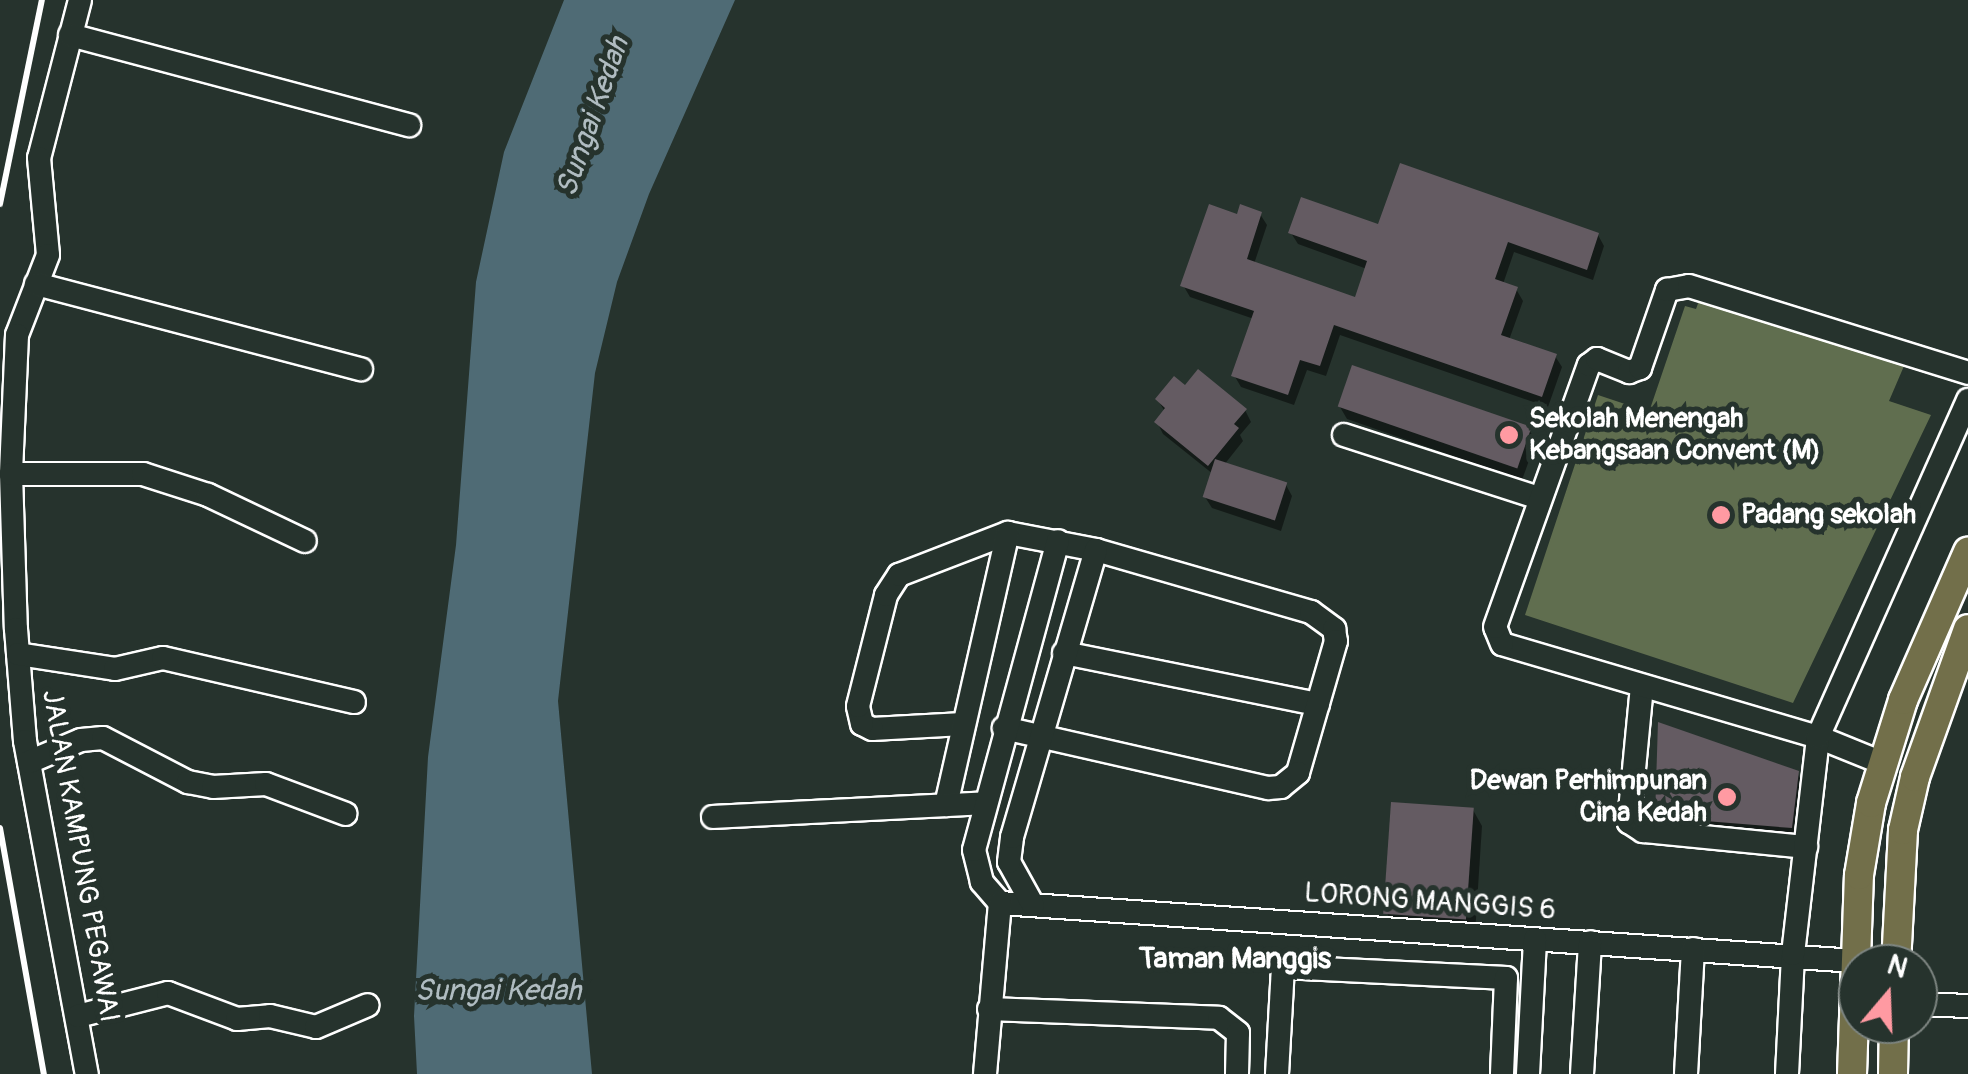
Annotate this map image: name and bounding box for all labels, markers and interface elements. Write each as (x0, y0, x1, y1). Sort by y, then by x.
water label: Sungai Kedah (549, 33, 637, 201)
place label: Sekolah Menengah Kebangsaan Convent (M) (1529, 402, 1821, 468)
marker: Sekolah Menengah Kebangsaan Convent (M) (1498, 424, 1520, 446)
place label: Padang sekolah (1741, 498, 1916, 532)
marker: Padang sekolah (1710, 504, 1732, 526)
street label: JALAN KAMPUNG PEGAWAI (34, 687, 126, 1025)
place label: Dewan Perhimpunan Cina Kedah (1470, 764, 1707, 830)
marker: Dewan Perhimpunan Cina Kedah (1716, 786, 1738, 808)
street label: LORONG MANGGIS 6 (1303, 876, 1557, 928)
district label: Taman Manggis (1139, 941, 1331, 977)
north arrow (1838, 944, 1938, 1044)
text: N (1883, 947, 1912, 987)
water label: Sungai Kedah (415, 973, 581, 1009)

